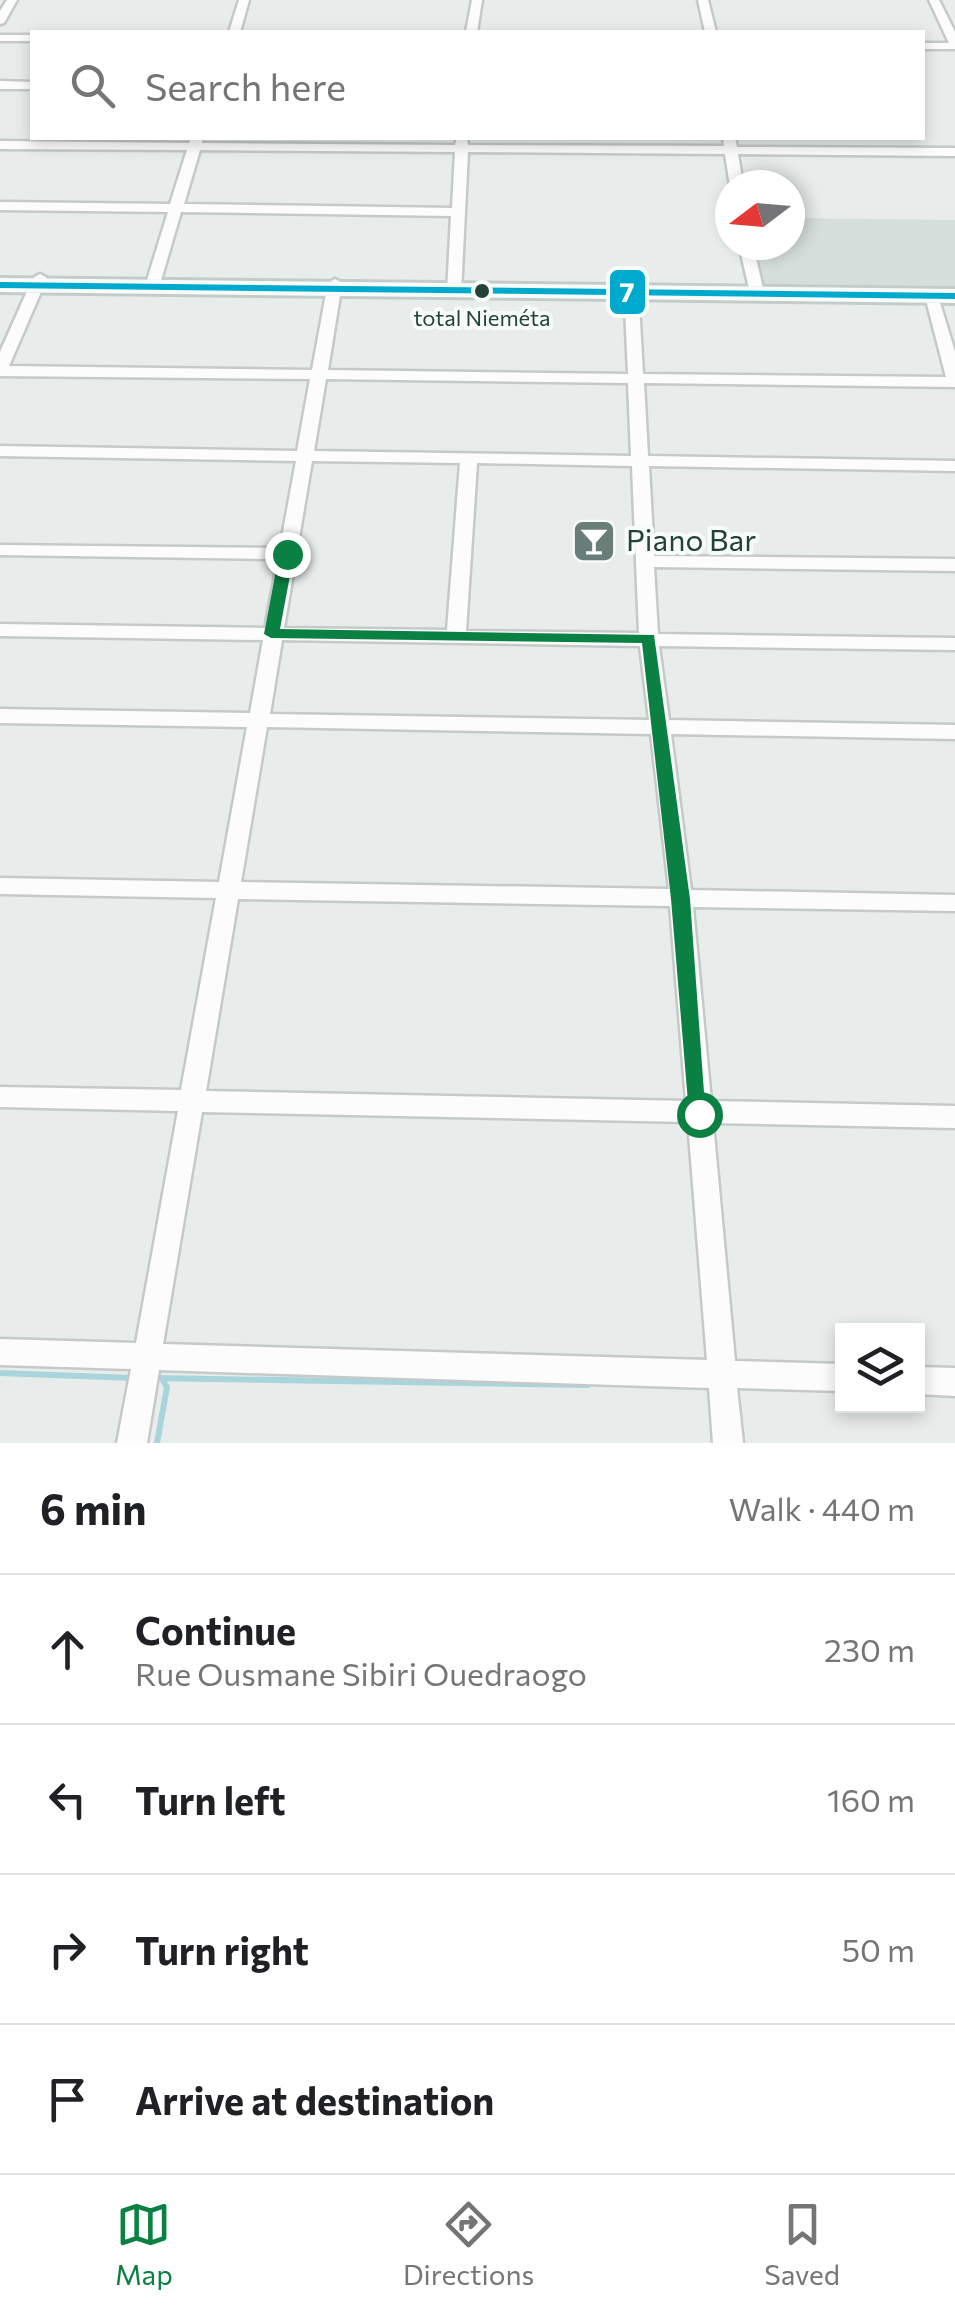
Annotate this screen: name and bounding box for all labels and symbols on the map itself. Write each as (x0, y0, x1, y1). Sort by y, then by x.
north arrow (715, 170, 805, 260)
line badge: 7 (608, 268, 647, 316)
text: 7 (619, 274, 635, 308)
marker: total Nieméta (472, 281, 492, 301)
place label: total Nieméta (413, 304, 551, 331)
bar icon: Piano Bar (571, 518, 617, 564)
place label: Piano Bar (626, 520, 756, 557)
route end (265, 532, 311, 578)
route start (677, 1092, 723, 1138)

